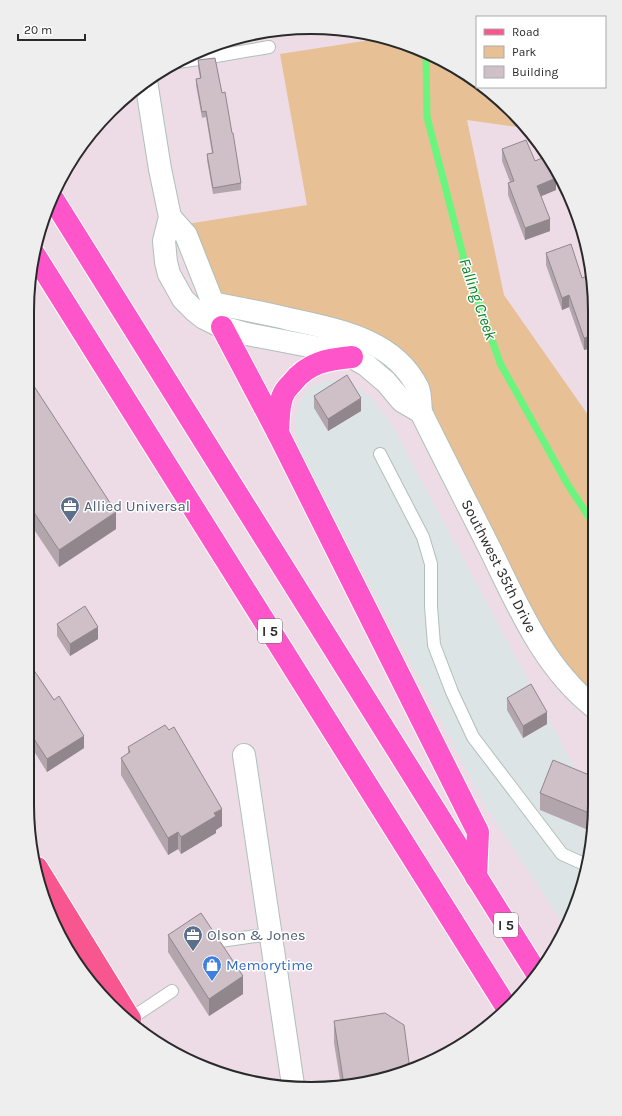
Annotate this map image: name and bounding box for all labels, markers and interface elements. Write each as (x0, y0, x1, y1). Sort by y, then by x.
scale bar (18, 16, 85, 42)
legend (476, 16, 606, 88)
text: 20 m (24, 23, 52, 37)
text: Road (512, 25, 540, 39)
text: Park (512, 45, 537, 59)
text: Building (512, 65, 559, 79)
water label: Falling Creek (455, 256, 501, 343)
office icon: Allied Universal (59, 495, 81, 523)
street label: Southwest 35th Drive (458, 496, 540, 636)
place label: Allied Universal (84, 497, 190, 515)
road number: I 5 (258, 619, 282, 643)
road number: I 5 (494, 913, 518, 937)
office icon: Olson & Jones (182, 924, 204, 952)
place label: Olson & Jones (207, 926, 306, 944)
shop icon: Memorytime (201, 954, 223, 982)
place label: Memorytime (226, 956, 313, 974)

